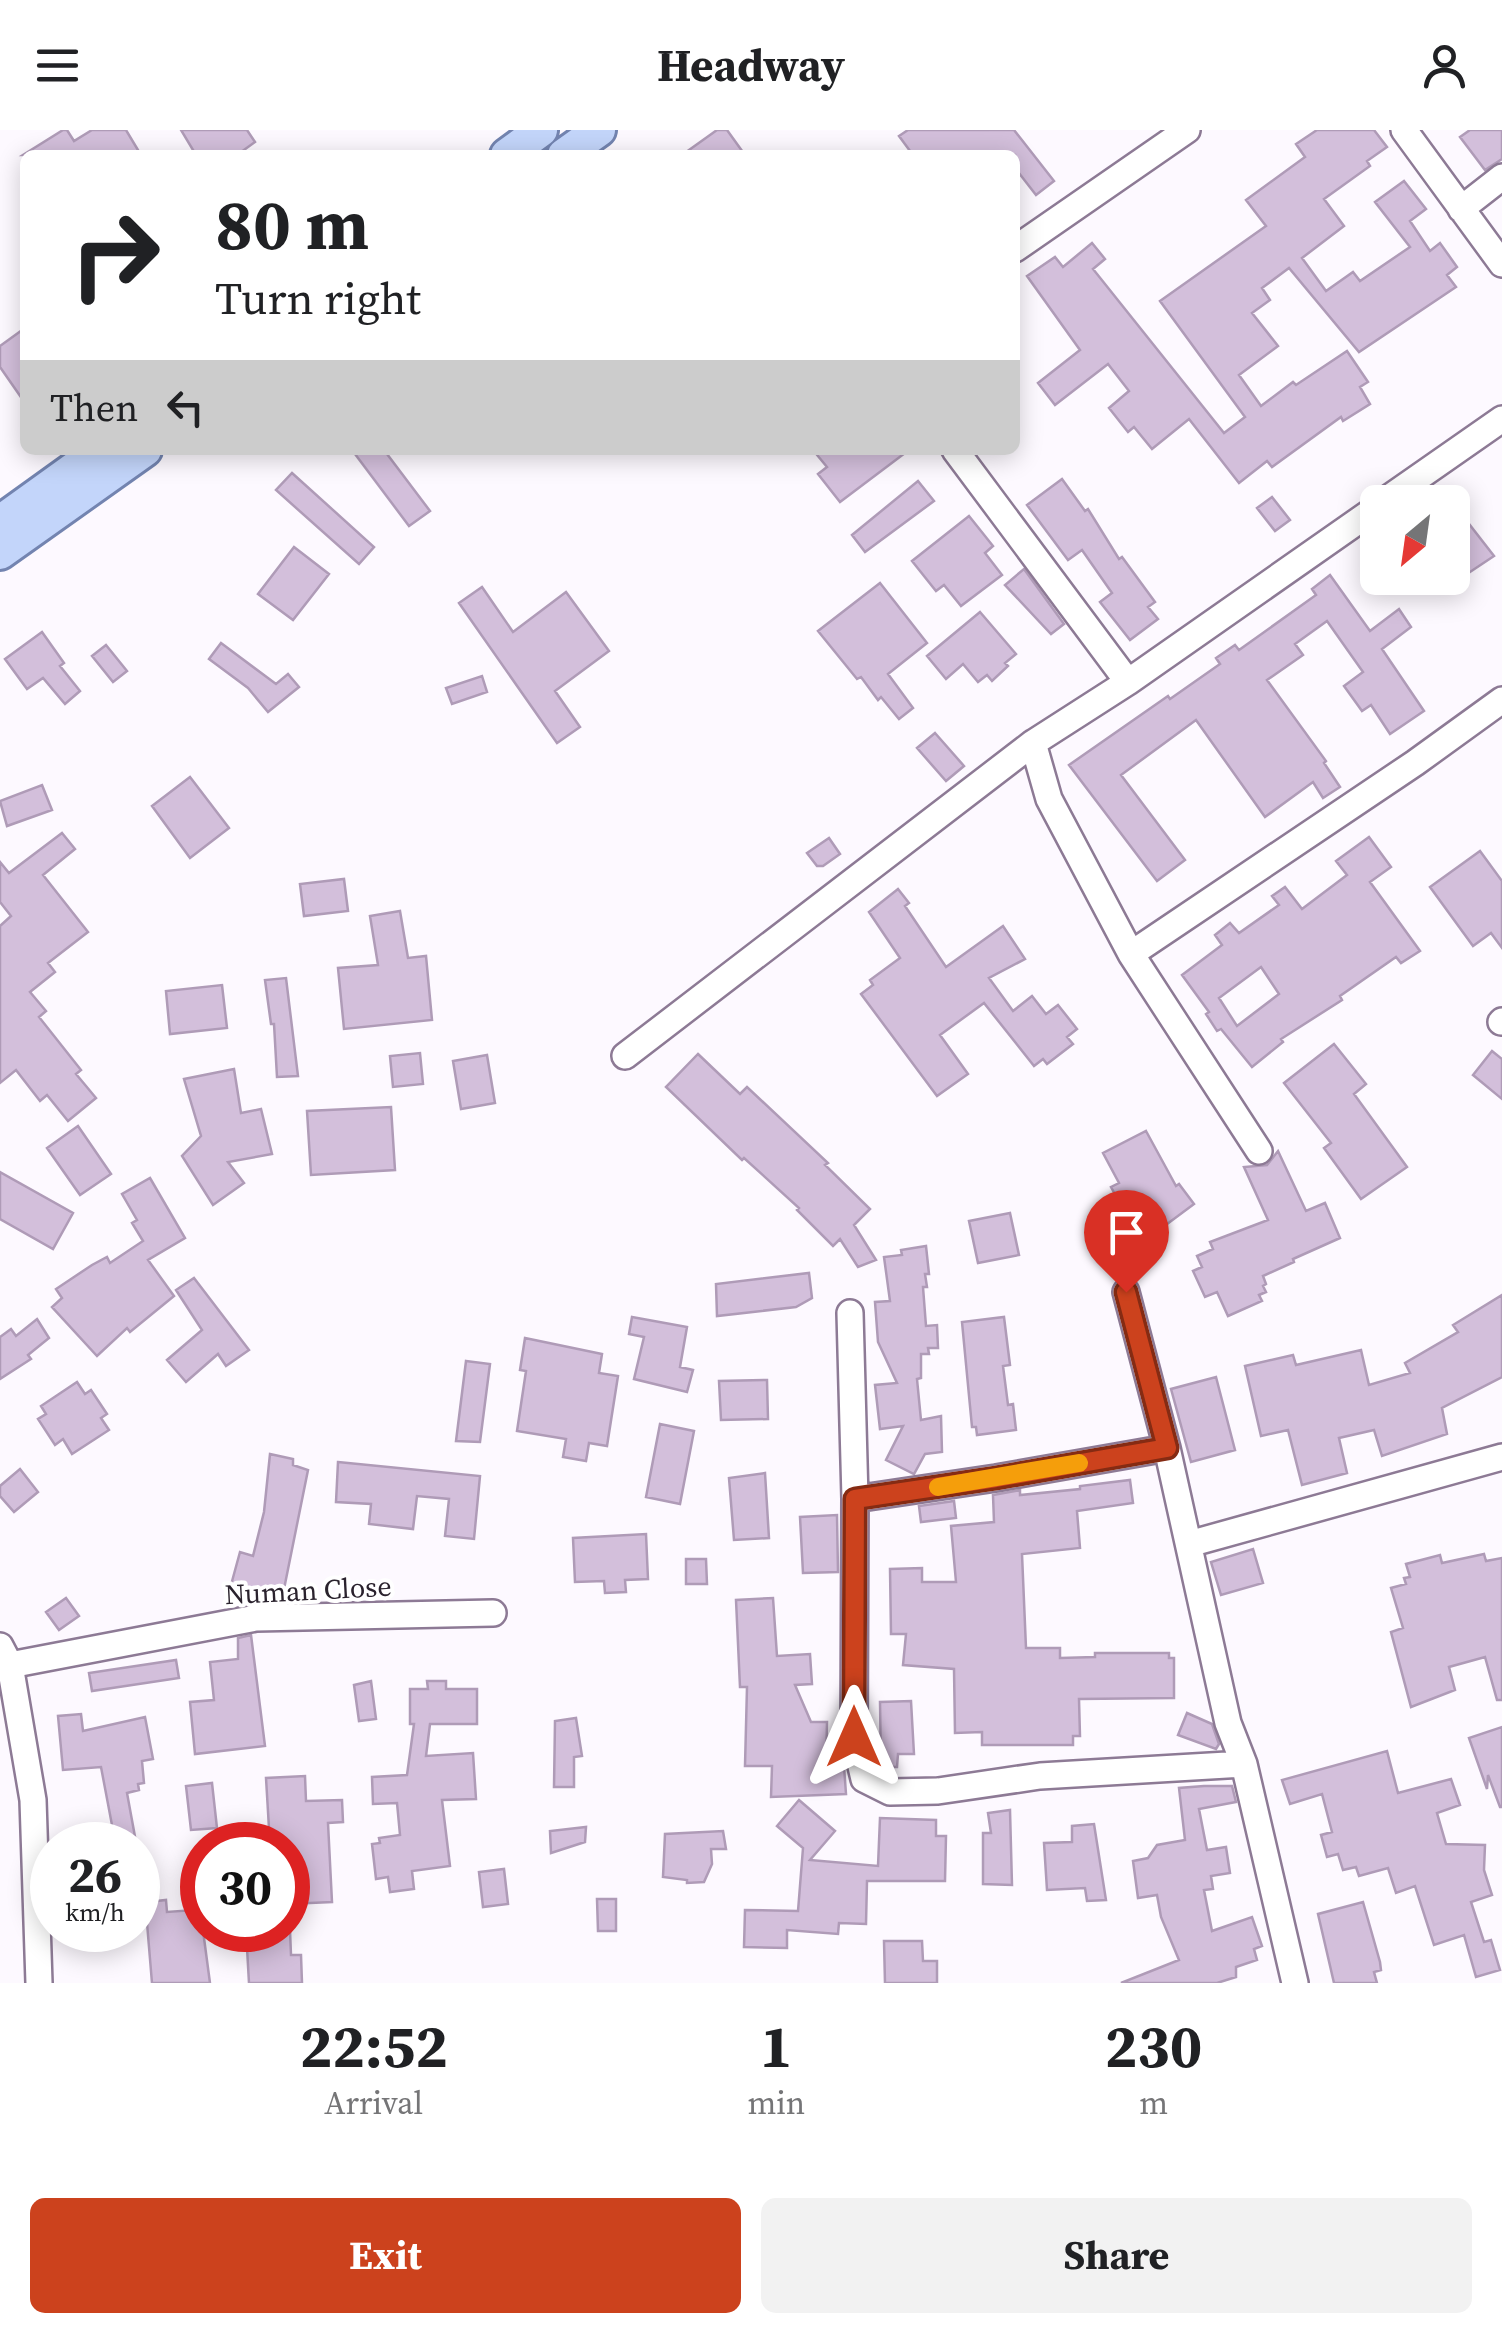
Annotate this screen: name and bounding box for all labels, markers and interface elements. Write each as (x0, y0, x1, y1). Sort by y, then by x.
text: Headway (657, 34, 845, 96)
icon: menu (30, 38, 85, 93)
icon: person (1417, 38, 1472, 93)
text: 80 m (215, 176, 369, 272)
icon: right (50, 190, 180, 320)
text: Turn right (215, 267, 421, 329)
icon: left (158, 380, 213, 435)
text: Then (50, 382, 138, 434)
north arrow (1360, 485, 1470, 595)
map controls (1360, 485, 1470, 595)
pin (1084, 1190, 1169, 1293)
icon: arrive (1099, 1205, 1154, 1260)
street label: Numan Close (224, 1567, 392, 1613)
position arrow (802, 1685, 906, 1789)
speed limit sign: 30 (180, 1822, 310, 1952)
text: 26 (68, 1840, 122, 1909)
text: km/h (65, 1895, 125, 1929)
text: 22:52 (300, 2005, 448, 2087)
text: 1 (760, 2005, 793, 2087)
text: 230 (1105, 2005, 1202, 2087)
text: Arrival (324, 2081, 423, 2125)
text: min (747, 2081, 805, 2125)
text: m (1139, 2081, 1168, 2125)
button: Exit (30, 2198, 741, 2313)
button: Share (761, 2198, 1472, 2313)

